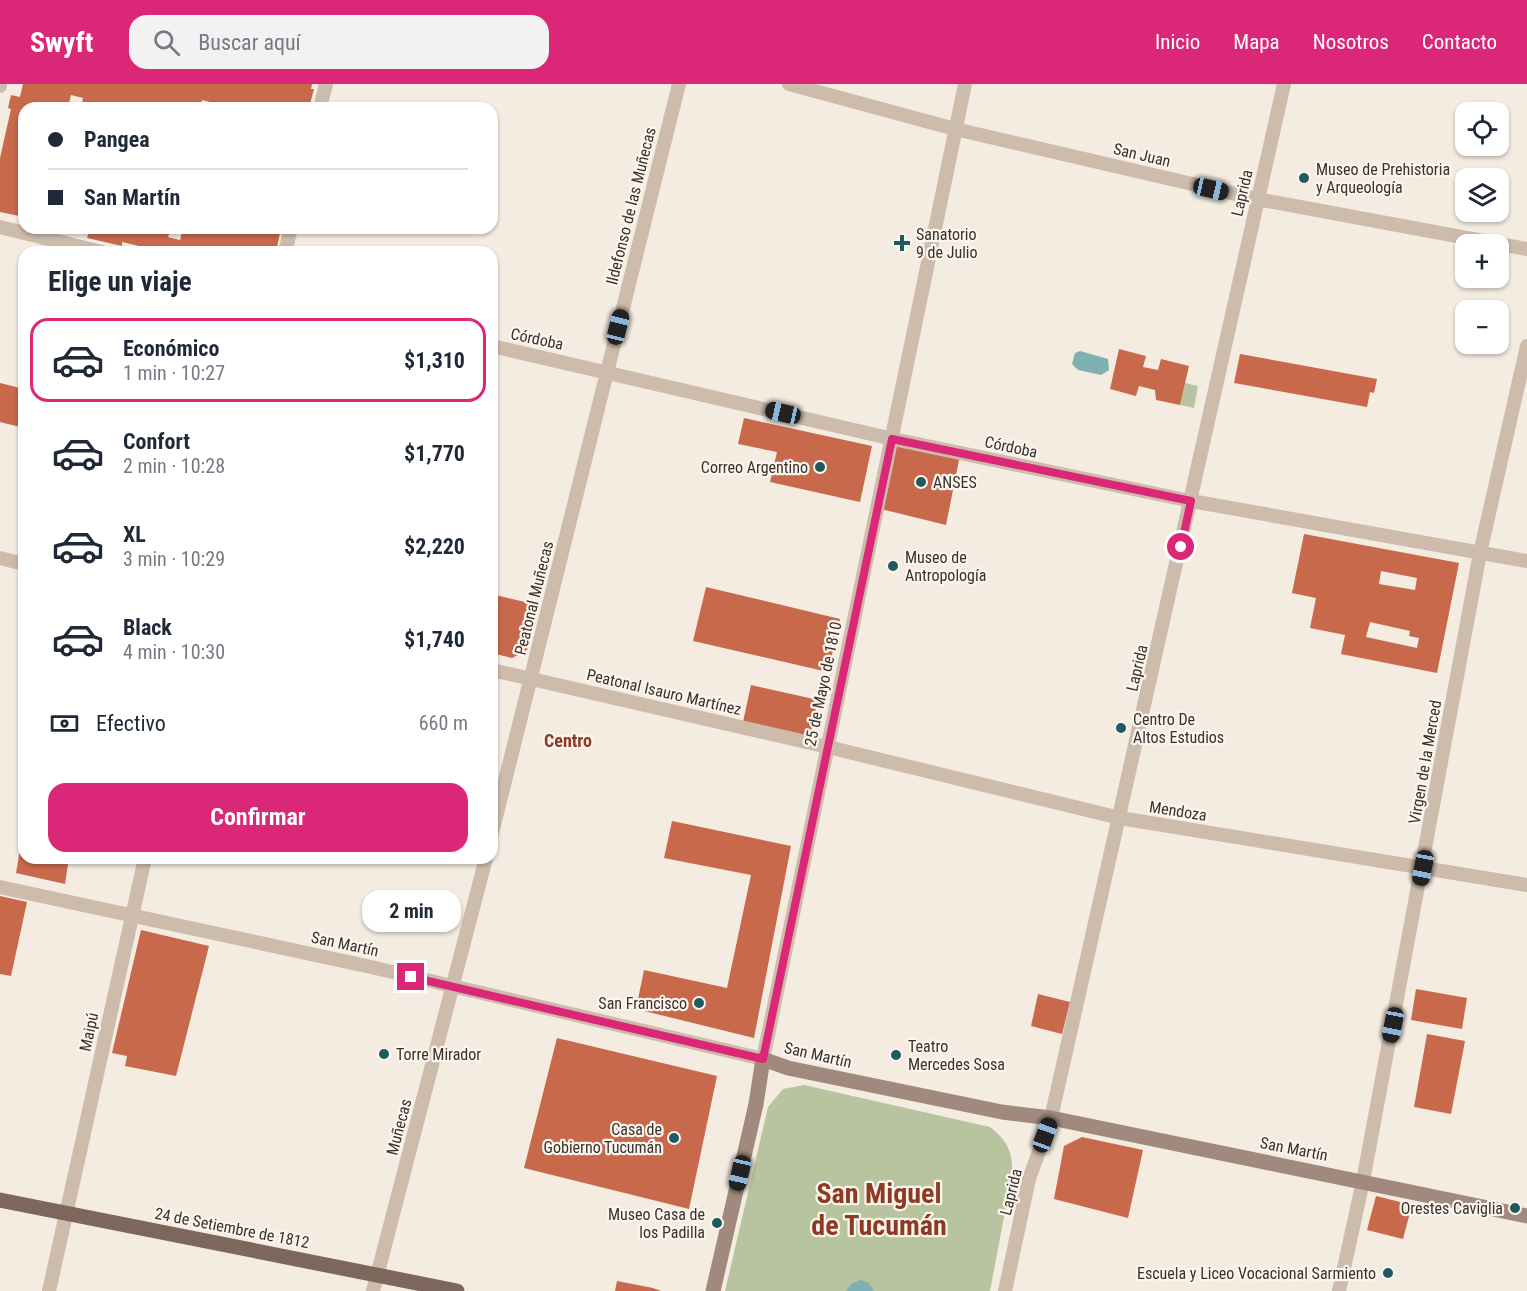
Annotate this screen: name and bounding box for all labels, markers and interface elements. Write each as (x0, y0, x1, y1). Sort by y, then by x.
search box (129, 15, 549, 69)
text: Swyft (30, 26, 93, 59)
icon: search (150, 26, 183, 59)
text: Buscar aquí (198, 30, 301, 55)
text: Inicio (1155, 30, 1200, 54)
text: Mapa (1233, 30, 1280, 54)
text: Nosotros (1313, 30, 1389, 54)
text: Contacto (1422, 30, 1497, 54)
map controls (1455, 102, 1509, 354)
button: locate (1455, 102, 1509, 156)
street label: Ildefonso de las Muñecas (602, 125, 660, 287)
text: Pangea (84, 127, 150, 152)
street label: San Juan (1111, 139, 1173, 171)
place label: Museo de Prehistoria y Arqueología (1316, 160, 1450, 197)
street label: Laprida (1227, 168, 1257, 218)
button: layers (1455, 168, 1509, 222)
marker: Museo de Prehistoria y Arqueología (1297, 171, 1311, 185)
car (1191, 176, 1231, 202)
text: San Martín (84, 185, 180, 210)
place label: Sanatorio 9 de Julio (916, 225, 978, 262)
marker: Sanatorio 9 de Julio (893, 234, 911, 252)
button: + (1455, 234, 1509, 288)
text: Elige un viaje (48, 266, 192, 298)
button: − (1455, 300, 1509, 354)
car (605, 307, 631, 347)
street label: Córdoba (509, 324, 565, 354)
icon: car (51, 333, 105, 387)
text: Económico (123, 336, 219, 361)
text: $1,310 (404, 348, 465, 373)
text: 1 min · 10:27 (123, 361, 225, 385)
car (763, 400, 803, 426)
icon: car (51, 426, 105, 480)
text: Confort (123, 429, 190, 454)
street label: Córdoba (983, 432, 1039, 462)
text: $1,770 (404, 441, 465, 466)
text: 2 min · 10:28 (123, 454, 225, 478)
place label: Correo Argentino (701, 458, 808, 477)
marker: Correo Argentino (813, 460, 827, 474)
place label: ANSES (933, 473, 977, 492)
marker: ANSES (914, 475, 928, 489)
icon: car (51, 519, 105, 573)
text: XL (123, 522, 146, 547)
route start (1167, 533, 1194, 560)
text: $2,220 (404, 534, 465, 559)
street label: Peatonal Muñecas (511, 539, 557, 657)
text: 3 min · 10:29 (123, 547, 225, 571)
place label: Museo de Antropología (905, 548, 986, 585)
marker: Museo de Antropología (886, 559, 900, 573)
icon: car (51, 612, 105, 666)
text: Black (123, 615, 172, 640)
street label: 25 de Mayo de 1810 (800, 620, 846, 748)
text: $1,740 (404, 627, 465, 652)
text: 4 min · 10:30 (123, 640, 225, 664)
street label: Laprida (1122, 643, 1152, 693)
street label: Peatonal Isauro Martínez (585, 665, 743, 719)
street label: Virgen de la Merced (1405, 699, 1445, 825)
icon: cash (48, 707, 81, 740)
place label: Centro De Altos Estudios (1133, 710, 1224, 747)
text: Efectivo (96, 711, 166, 736)
text: 660 m (419, 711, 468, 735)
marker: Centro De Altos Estudios (1114, 721, 1128, 735)
district label: Centro (544, 730, 592, 751)
button: Confirmar (48, 783, 468, 852)
street label: Mendoza (1148, 797, 1208, 825)
car (1411, 849, 1435, 887)
callout: 2 min (362, 890, 460, 932)
text: 2 min (389, 899, 434, 923)
street label: San Martín (309, 928, 381, 960)
route end (397, 963, 424, 990)
place label: San Francisco (598, 994, 687, 1013)
marker: San Francisco (692, 996, 706, 1010)
car (1381, 1006, 1405, 1044)
street label: Maipú (76, 1011, 102, 1053)
place label: Teatro Mercedes Sosa (908, 1037, 1005, 1074)
street label: San Martín (782, 1038, 854, 1072)
place label: Torre Mirador (396, 1045, 481, 1064)
marker: Torre Mirador (377, 1047, 391, 1061)
marker: Teatro Mercedes Sosa (889, 1048, 903, 1062)
street label: Muñecas (382, 1097, 416, 1157)
car (1030, 1115, 1060, 1155)
place label: Casa de Gobierno Tucumán (544, 1120, 662, 1157)
marker: Casa de Gobierno Tucumán (667, 1131, 681, 1145)
street label: San Martín (1258, 1133, 1330, 1165)
car (727, 1153, 753, 1193)
street label: Laprida (996, 1167, 1026, 1217)
district label: San Miguel de Tucumán (811, 1177, 947, 1242)
place label: Orestes Caviglia (1401, 1199, 1503, 1218)
marker: Orestes Caviglia (1508, 1201, 1522, 1215)
street label: 24 de Setiembre de 1812 (153, 1204, 311, 1252)
place label: Museo Casa de los Padilla (608, 1205, 705, 1242)
marker: Museo Casa de los Padilla (710, 1216, 724, 1230)
place label: Escuela y Liceo Vocacional Sarmiento (1137, 1264, 1376, 1283)
marker: Escuela y Liceo Vocacional Sarmiento (1381, 1266, 1395, 1280)

